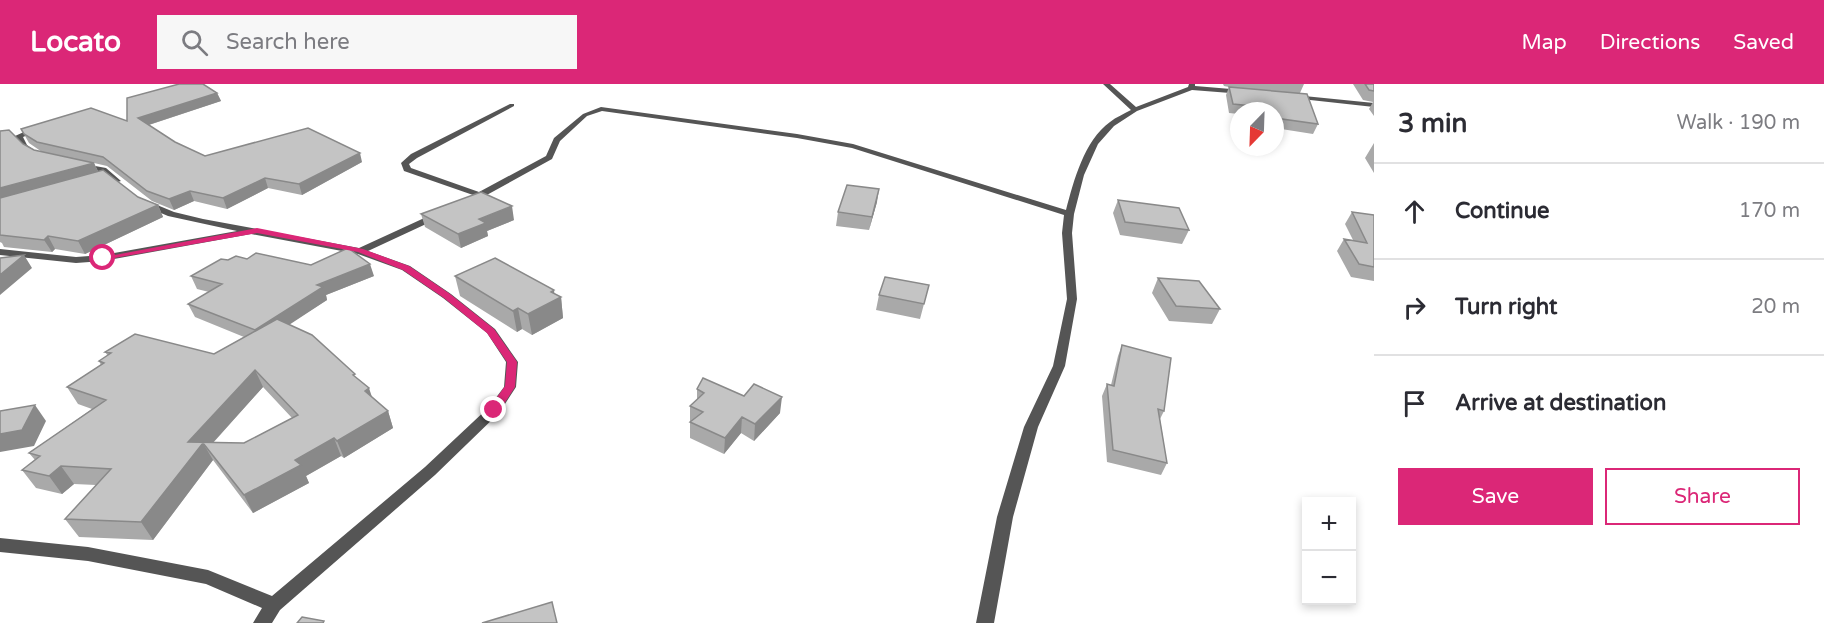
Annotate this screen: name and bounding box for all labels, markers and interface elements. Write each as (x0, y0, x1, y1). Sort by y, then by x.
search box (157, 15, 577, 69)
text: Locato (30, 25, 121, 59)
icon: search (178, 26, 211, 59)
text: Search here (226, 29, 350, 55)
text: Map (1521, 30, 1567, 55)
text: Directions (1600, 30, 1700, 55)
text: Saved (1733, 30, 1794, 55)
north arrow (1230, 102, 1284, 156)
text: 3 min (1398, 108, 1467, 139)
text: Walk · 190 m (1677, 111, 1800, 135)
icon: ahead (1398, 195, 1431, 228)
text: Continue (1455, 198, 1550, 224)
text: 170 m (1739, 199, 1800, 223)
route start (89, 244, 115, 270)
icon: right (1398, 291, 1431, 324)
text: Turn right (1455, 294, 1557, 320)
text: 20 m (1751, 295, 1800, 319)
icon: arrive (1398, 387, 1431, 420)
text: Arrive at destination (1455, 390, 1666, 416)
route end (480, 396, 506, 422)
button: Save (1398, 468, 1593, 525)
button: Share (1605, 468, 1800, 525)
map controls (1302, 497, 1356, 605)
button: + (1302, 497, 1356, 551)
button: − (1302, 551, 1356, 605)

